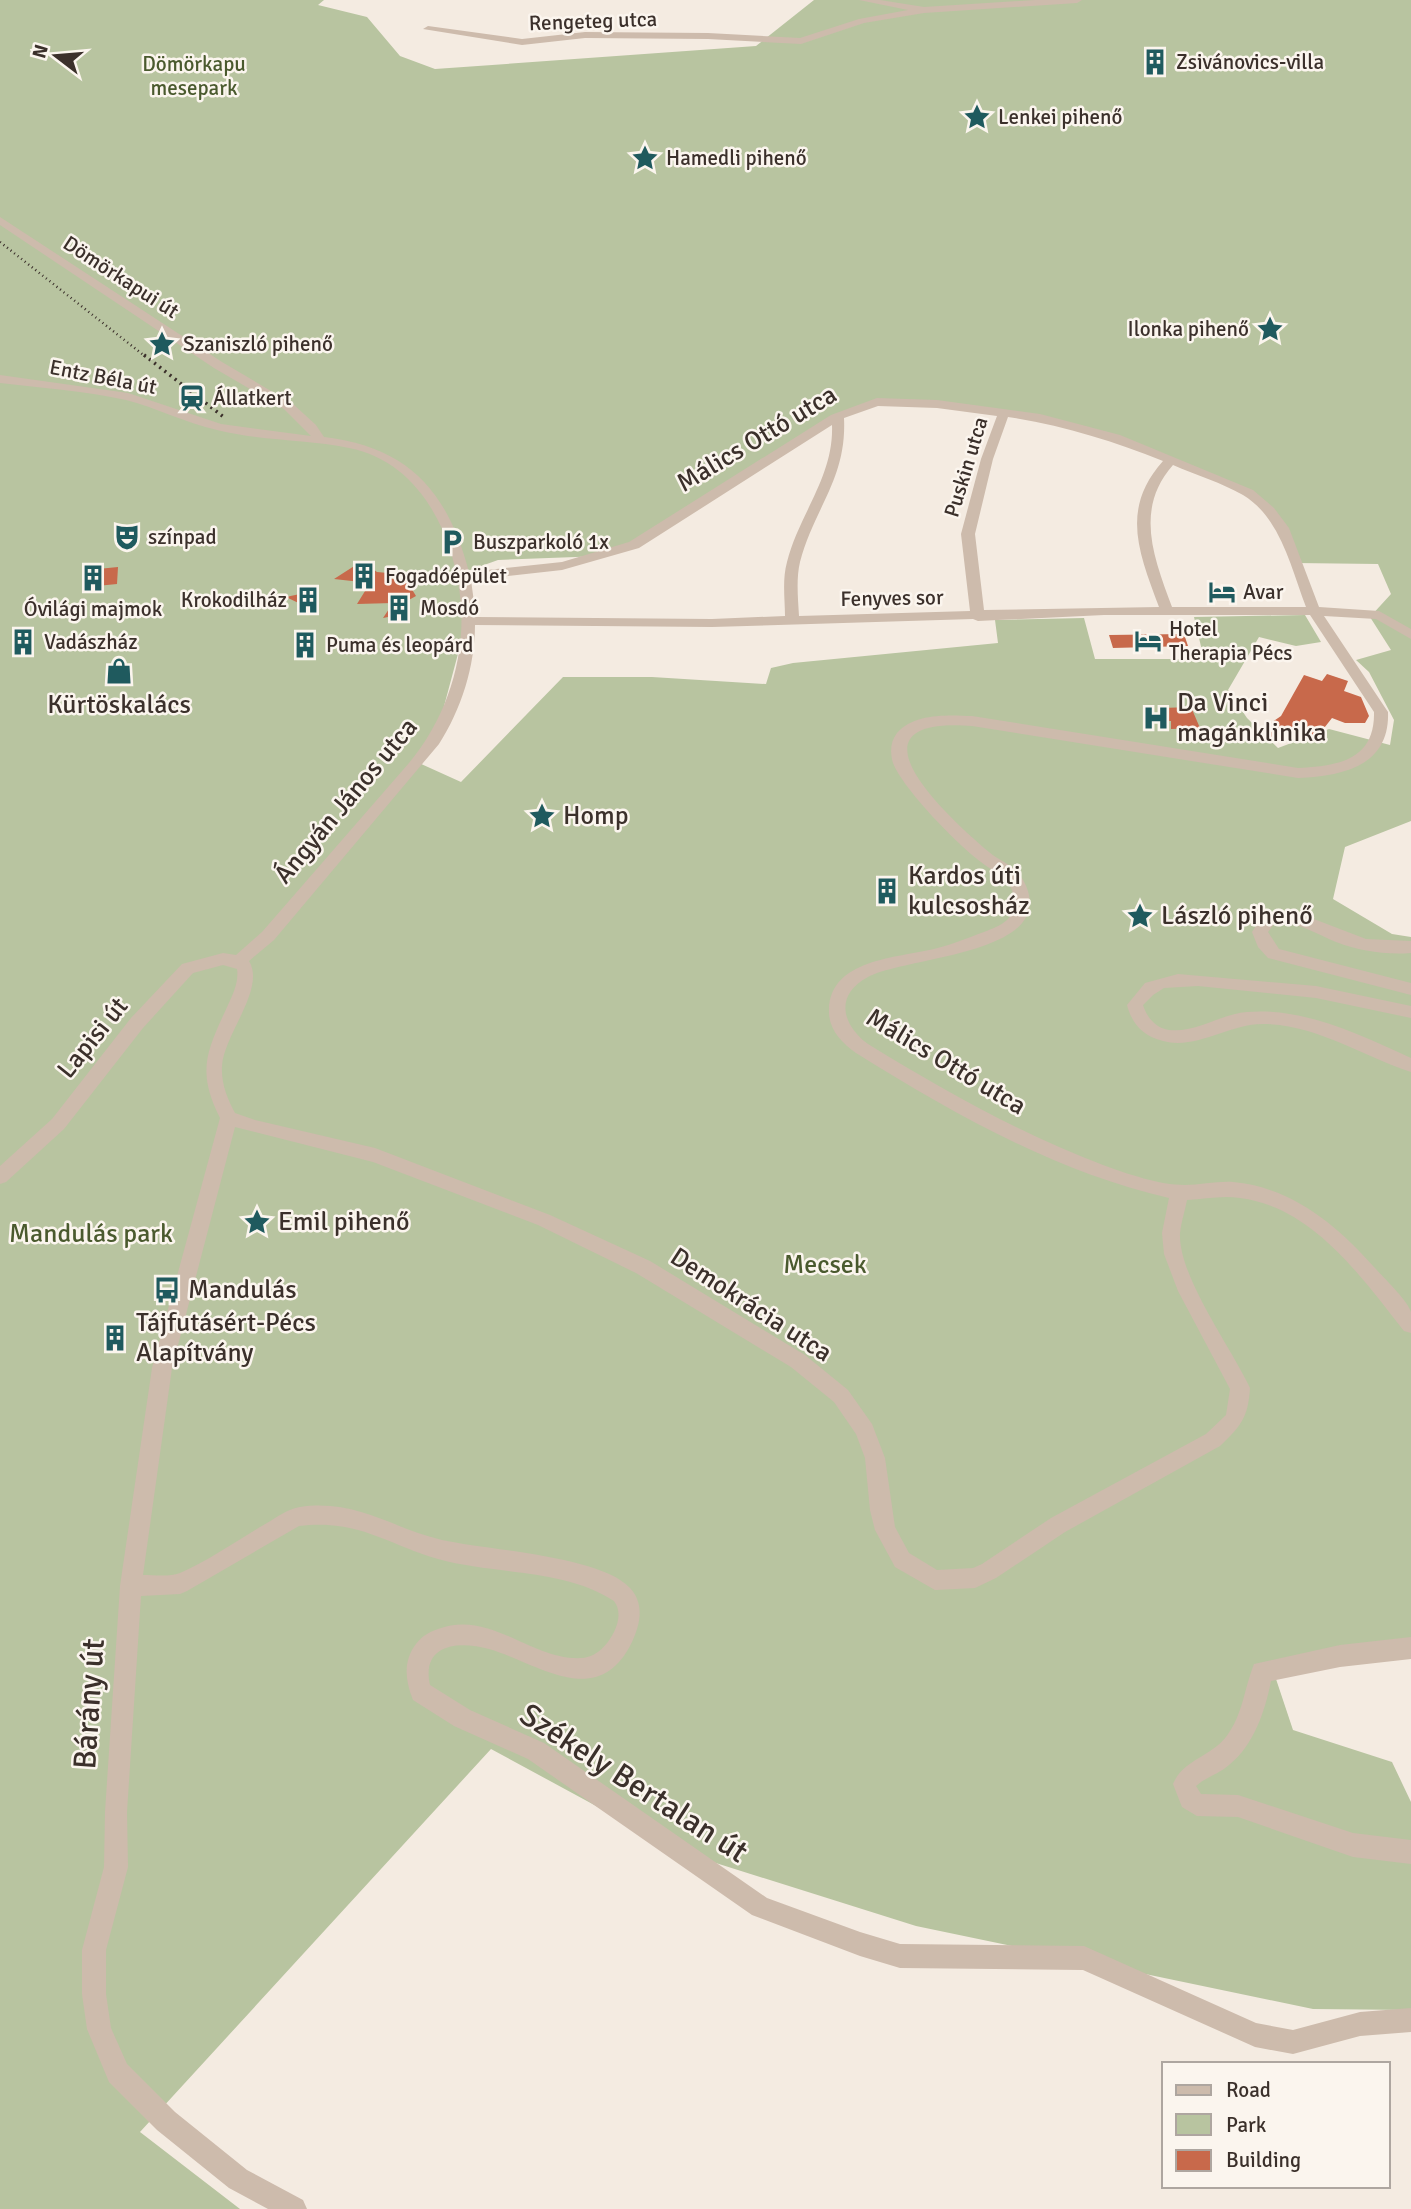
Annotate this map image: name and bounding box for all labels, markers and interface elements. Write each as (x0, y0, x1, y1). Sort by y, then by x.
street label: Rengeteg utca (528, 6, 658, 36)
north arrow (21, 21, 91, 91)
text: N (27, 42, 54, 61)
building icon: Zsivánovics-villa (1140, 47, 1170, 77)
place label: Zsivánovics-villa (1176, 49, 1324, 75)
park label: Dömörkapu mesepark (142, 51, 246, 101)
place icon: Lenkei pihenő (962, 102, 992, 132)
place label: Lenkei pihenő (998, 104, 1122, 130)
place icon: Hamedli pihenő (630, 143, 660, 173)
place label: Hamedli pihenő (666, 145, 807, 171)
street label: Dömörkapui út (58, 230, 184, 324)
place icon: Ilonka pihenő (1255, 314, 1285, 344)
place label: Ilonka pihenő (1128, 316, 1249, 342)
place icon: Szaniszló pihenő (147, 329, 177, 359)
place label: Szaniszló pihenő (183, 331, 333, 357)
street label: Entz Béla út (47, 354, 159, 400)
street label: Málics Ottó utca (671, 379, 843, 499)
station icon: Állatkert (177, 383, 207, 413)
place label: Állatkert (213, 385, 292, 411)
street label: Puskin utca (938, 414, 994, 520)
theatre icon: színpad (112, 522, 142, 552)
place label: színpad (148, 524, 217, 550)
parking icon: Buszparkoló 1x (437, 527, 467, 557)
place label: Buszparkoló 1x (473, 529, 609, 555)
building icon: Fogadóépület (349, 561, 379, 591)
building icon: Óvilági majmok (78, 563, 108, 593)
place label: Fogadóépület (385, 563, 507, 589)
hotel icon: Avar (1207, 577, 1237, 607)
place label: Avar (1243, 579, 1284, 605)
street label: Fenyves sor (840, 584, 944, 612)
building icon: Krokodilház (293, 585, 323, 615)
place label: Krokodilház (181, 587, 287, 613)
building icon: Mosdó (384, 593, 414, 623)
place label: Mosdó (420, 595, 479, 621)
place label: Óvilági majmok (24, 596, 163, 622)
place label: Hotel Therapia Pécs (1169, 616, 1293, 666)
hotel icon: Hotel Therapia Pécs (1133, 626, 1163, 656)
building icon: Vadászház (8, 627, 38, 657)
place label: Vadászház (44, 629, 138, 655)
building icon: Puma és leopárd (290, 630, 320, 660)
place label: Puma és leopárd (326, 632, 473, 658)
shop icon: Kürtöskalács (104, 656, 134, 686)
place label: Da Vinci magánklinika (1177, 687, 1327, 749)
place label: Kürtöskalács (47, 689, 191, 721)
hospital icon: Da Vinci magánklinika (1141, 703, 1171, 733)
street label: Ángyán János utca (267, 712, 425, 890)
place label: Homp (563, 800, 629, 832)
place icon: Homp (527, 801, 557, 831)
place label: Kardos úti kulcsosház (908, 860, 1030, 922)
building icon: Kardos úti kulcsosház (872, 876, 902, 906)
place label: László pihenő (1161, 900, 1313, 932)
place icon: László pihenő (1125, 901, 1155, 931)
street label: Lapisi út (51, 991, 135, 1085)
street label: Málics Ottó utca (860, 1002, 1032, 1122)
place label: Emil pihenő (278, 1206, 410, 1238)
place icon: Emil pihenő (242, 1207, 272, 1237)
park label: Mandulás park (9, 1218, 173, 1250)
street label: Demokrácia utca (664, 1241, 838, 1369)
park label: Mecsek (783, 1249, 867, 1281)
place label: Mandulás (188, 1274, 297, 1306)
bus stop icon: Mandulás (152, 1275, 182, 1305)
place label: Tájfutásért-Pécs Alapítvány (136, 1307, 316, 1369)
building icon: Tájfutásért-Pécs Alapítvány (100, 1323, 130, 1353)
street label: Bárány út (65, 1637, 113, 1771)
street label: Székely Bertalan út (513, 1695, 755, 1871)
legend (1162, 2062, 1390, 2188)
text: Road (1226, 2077, 1271, 2103)
text: Park (1226, 2112, 1267, 2138)
text: Building (1226, 2147, 1301, 2173)

